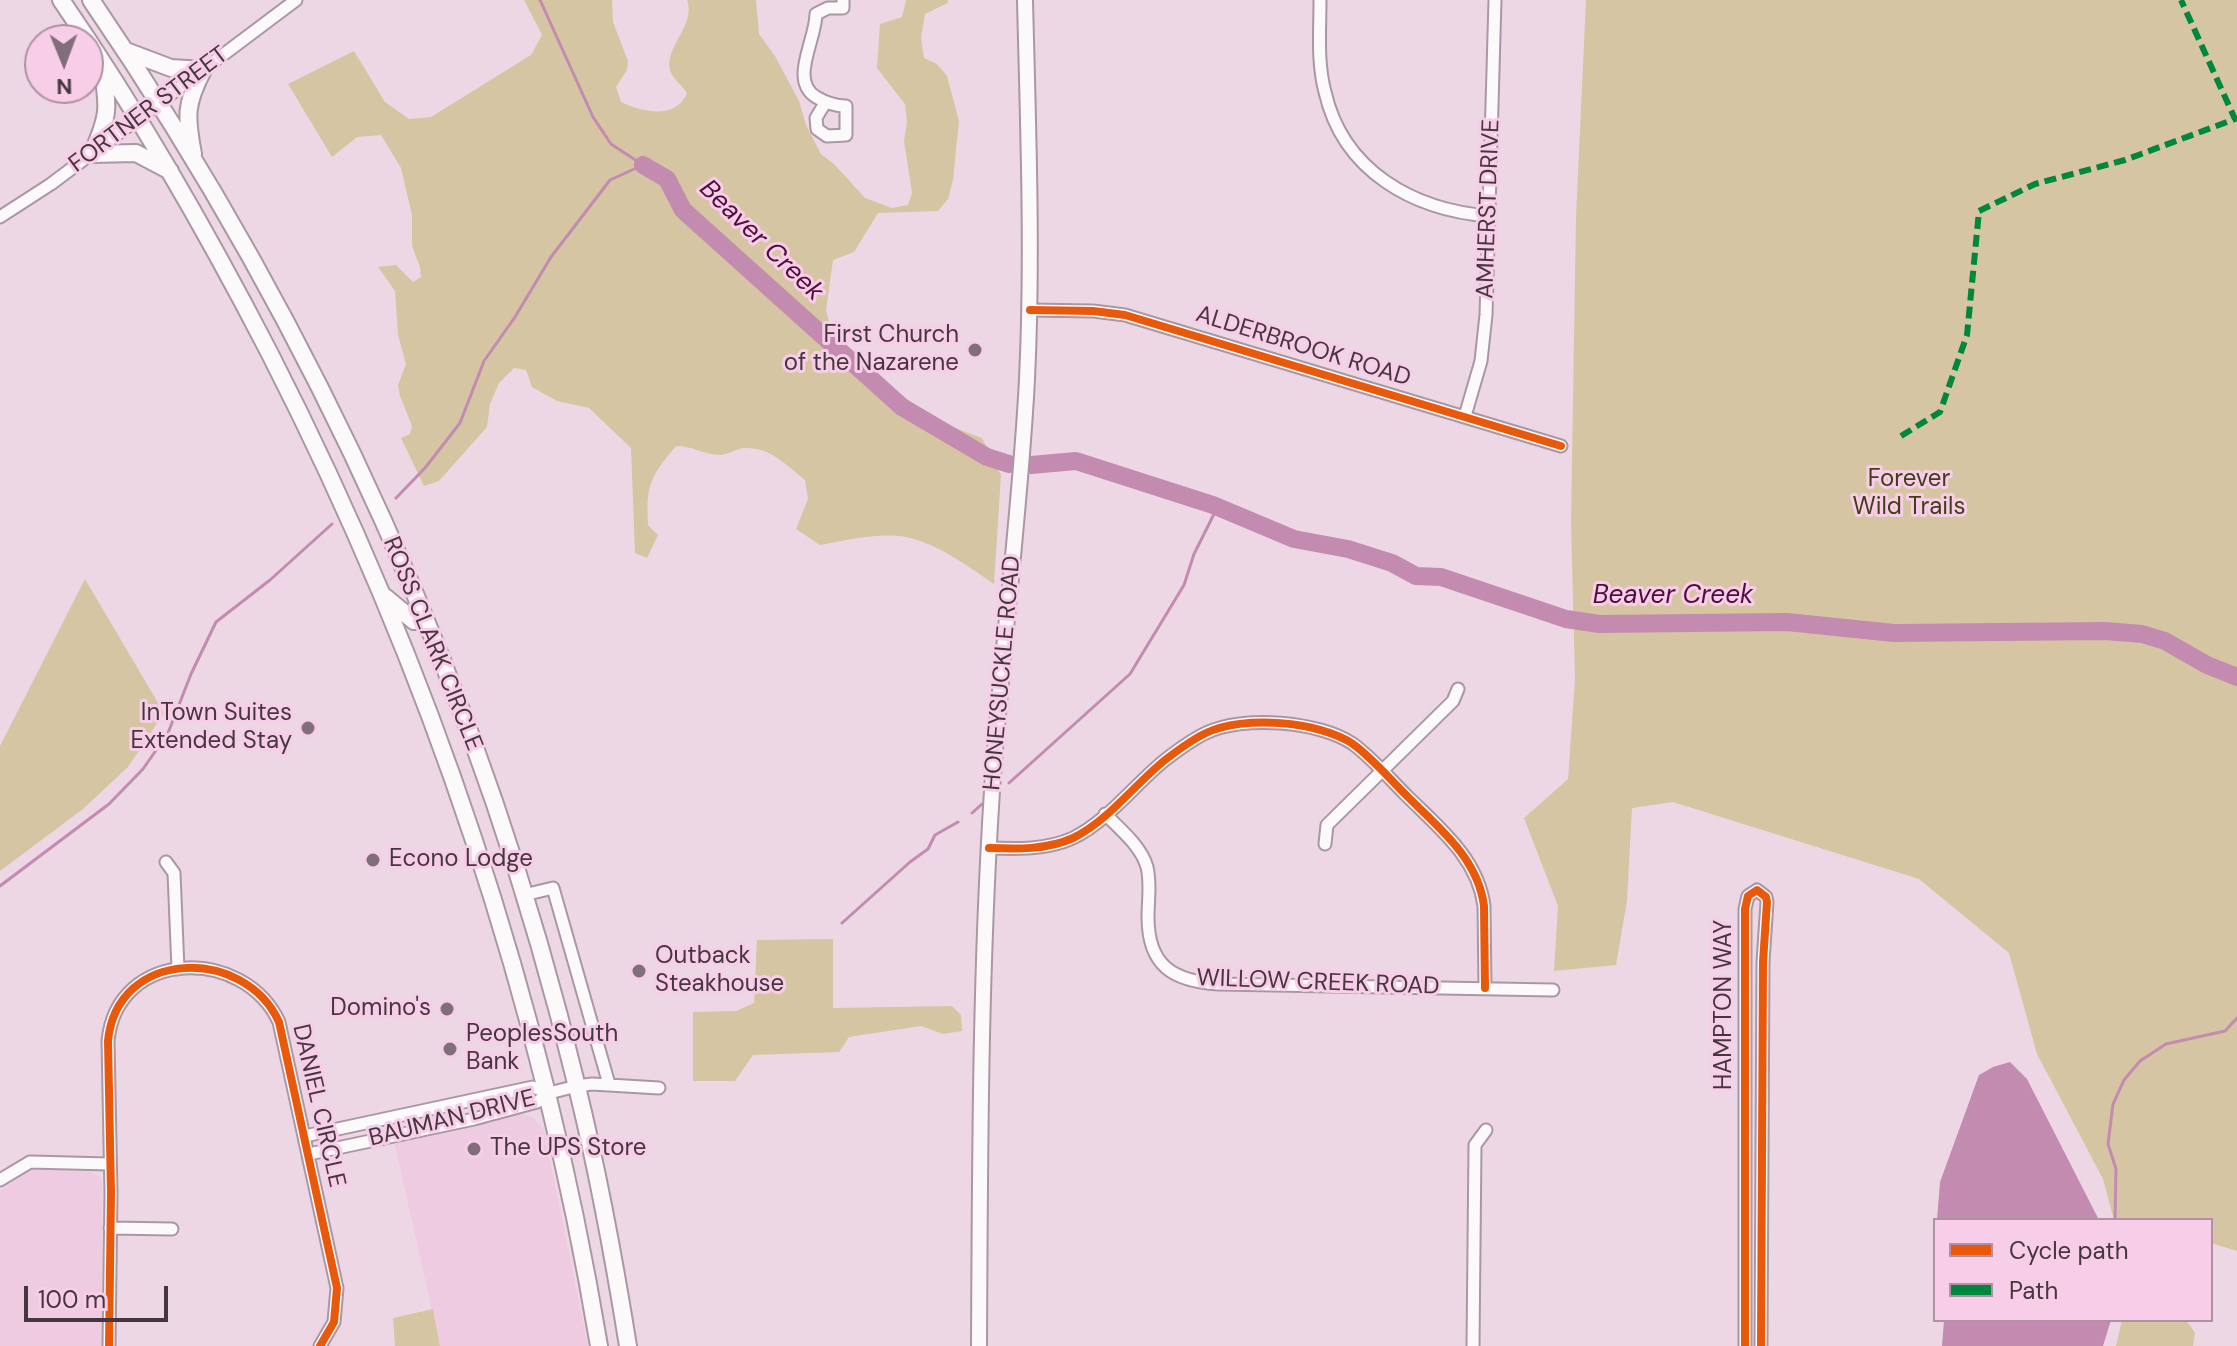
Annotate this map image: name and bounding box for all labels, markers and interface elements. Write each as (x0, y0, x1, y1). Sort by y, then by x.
north arrow (24, 24, 104, 104)
street label: FORTNER STREET (64, 41, 234, 179)
street label: AMHERST DRIVE (1471, 119, 1507, 299)
water label: Beaver Creek (692, 174, 830, 308)
street label: ALDERBROOK ROAD (1192, 301, 1414, 393)
place label: First Church of the Nazarene (784, 322, 959, 378)
marker: First Church of the Nazarene (966, 341, 984, 359)
park label: Forever Wild Trails (1853, 466, 1965, 522)
street label: ROSS CLARK CIRCLE (376, 533, 488, 755)
street label: HONEYSUCKLE ROAD (978, 554, 1028, 792)
water label: Beaver Creek (1593, 580, 1753, 612)
place label: InTown Suites Extended Stay (131, 700, 292, 756)
marker: InTown Suites Extended Stay (299, 719, 317, 737)
place label: Econo Lodge (389, 846, 533, 874)
marker: Econo Lodge (364, 851, 382, 869)
street label: HAMPTON WAY (1711, 920, 1739, 1090)
place label: Outback Steakhouse (655, 943, 784, 999)
marker: Outback Steakhouse (630, 962, 648, 980)
street label: WILLOW CREEK ROAD (1196, 964, 1440, 1002)
place label: Domino's (330, 995, 431, 1023)
marker: Domino's (438, 1000, 456, 1018)
place label: PeoplesSouth Bank (466, 1021, 618, 1077)
street label: DANIEL CIRCLE (285, 1022, 351, 1190)
marker: PeoplesSouth Bank (441, 1040, 459, 1058)
street label: BAUMAN DRIVE (366, 1084, 538, 1154)
place label: The UPS Store (490, 1135, 647, 1163)
marker: The UPS Store (465, 1140, 483, 1158)
legend (1933, 1218, 2213, 1322)
text: Cycle path (2009, 1235, 2128, 1266)
scale bar (28, 1270, 172, 1320)
text: Path (2009, 1275, 2058, 1306)
text: 100 m (38, 1284, 106, 1315)

